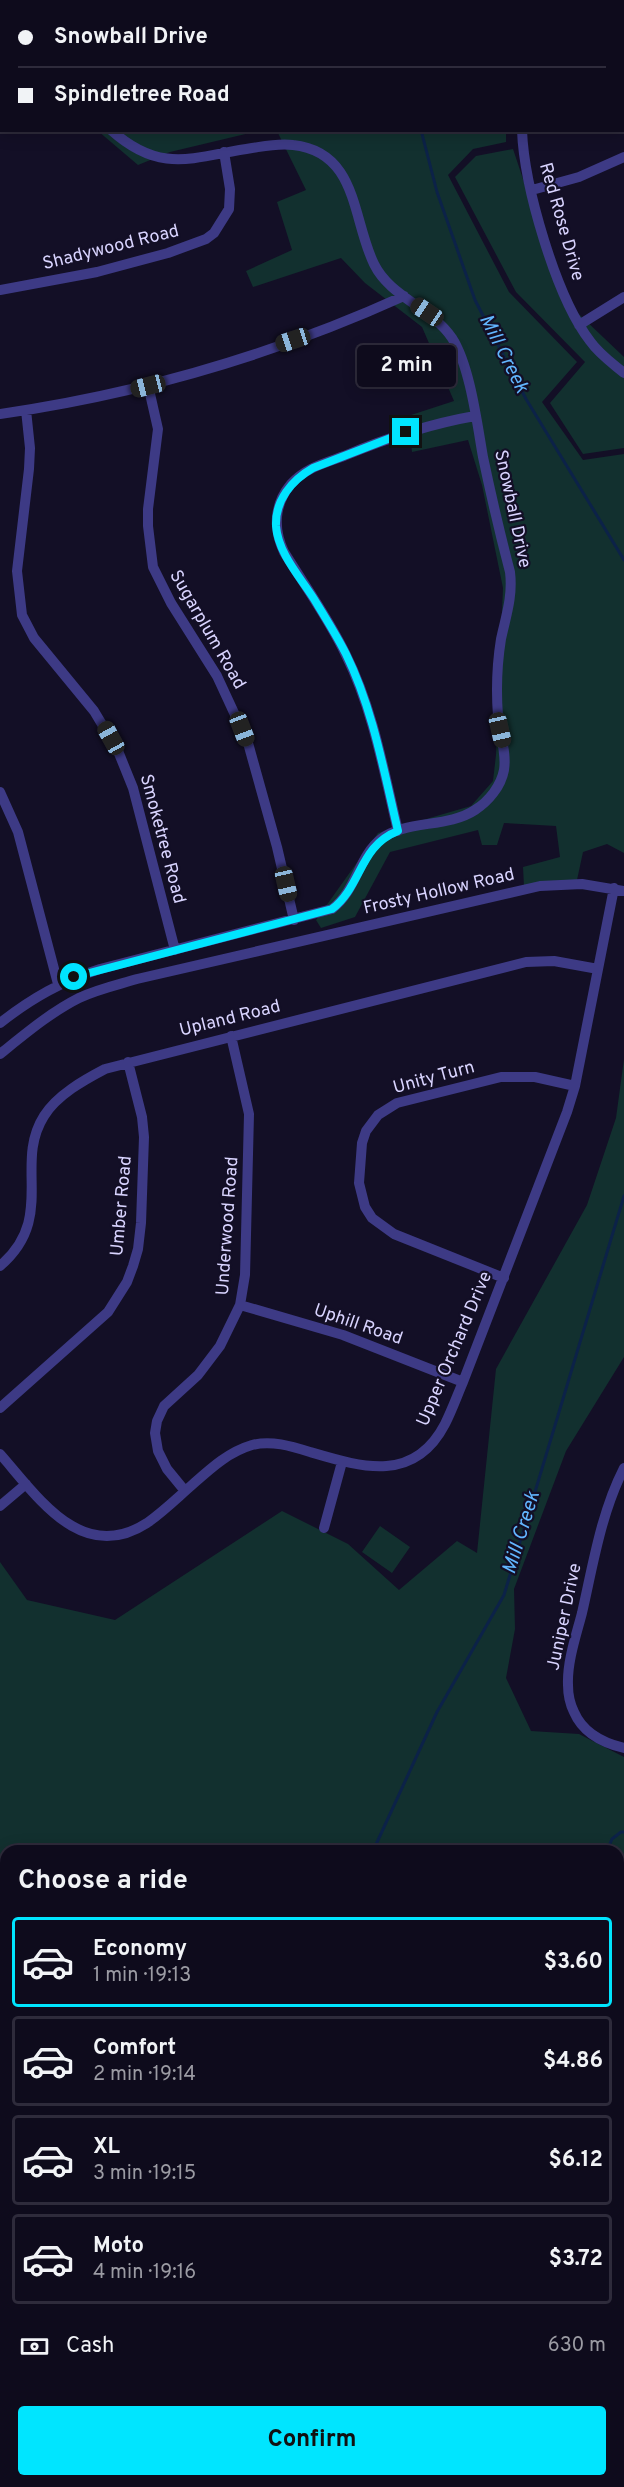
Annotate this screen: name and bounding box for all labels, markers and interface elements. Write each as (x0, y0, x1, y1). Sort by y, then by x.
text: Snowball Drive (54, 24, 208, 51)
text: Spindletree Road (54, 82, 230, 109)
street label: Red Rose Drive (533, 160, 589, 284)
street label: Shadywood Road (40, 220, 182, 276)
car (407, 294, 447, 330)
water label: Mill Creek (472, 310, 534, 399)
car (273, 326, 313, 354)
callout: 2 min (356, 345, 456, 387)
text: 2 min (380, 353, 433, 379)
car (128, 373, 168, 399)
route end (392, 418, 419, 445)
street label: Snowball Drive (488, 448, 536, 570)
street label: Sugarplum Road (164, 566, 250, 694)
car (227, 709, 257, 749)
car (487, 710, 513, 750)
car (94, 718, 128, 758)
street label: Smoketree Road (134, 772, 190, 906)
street label: Frosty Hollow Road (361, 863, 517, 921)
car (273, 864, 299, 904)
route start (60, 963, 87, 990)
street label: Upland Road (177, 995, 283, 1043)
street label: Unity Turn (391, 1056, 477, 1100)
street label: Umber Road (106, 1155, 138, 1257)
street label: Underwood Road (212, 1156, 244, 1296)
street label: Upper Orchard Drive (412, 1268, 498, 1430)
street label: Uphill Road (310, 1299, 406, 1351)
water label: Mill Creek (497, 1487, 547, 1578)
street label: Juniper Drive (542, 1561, 588, 1673)
text: Choose a ride (18, 1864, 188, 1898)
icon: car (21, 1935, 75, 1989)
text: Economy (93, 1936, 187, 1963)
text: $3.60 (544, 1949, 603, 1976)
text: 1 min · 19:13 (93, 1963, 191, 1989)
icon: car (21, 2034, 75, 2088)
text: Comfort (93, 2035, 176, 2062)
text: $4.86 (543, 2048, 603, 2075)
text: 2 min · 19:14 (93, 2062, 196, 2088)
icon: car (21, 2133, 75, 2187)
text: XL (93, 2134, 120, 2161)
text: $6.12 (549, 2147, 603, 2174)
text: 3 min · 19:15 (93, 2161, 196, 2187)
icon: car (21, 2232, 75, 2286)
text: Moto (93, 2233, 144, 2260)
text: $3.72 (549, 2246, 603, 2273)
text: 4 min · 19:16 (93, 2260, 196, 2286)
icon: cash (18, 2330, 51, 2363)
text: Cash (66, 2333, 115, 2360)
text: 630 m (548, 2333, 606, 2359)
button: Confirm (18, 2406, 606, 2475)

